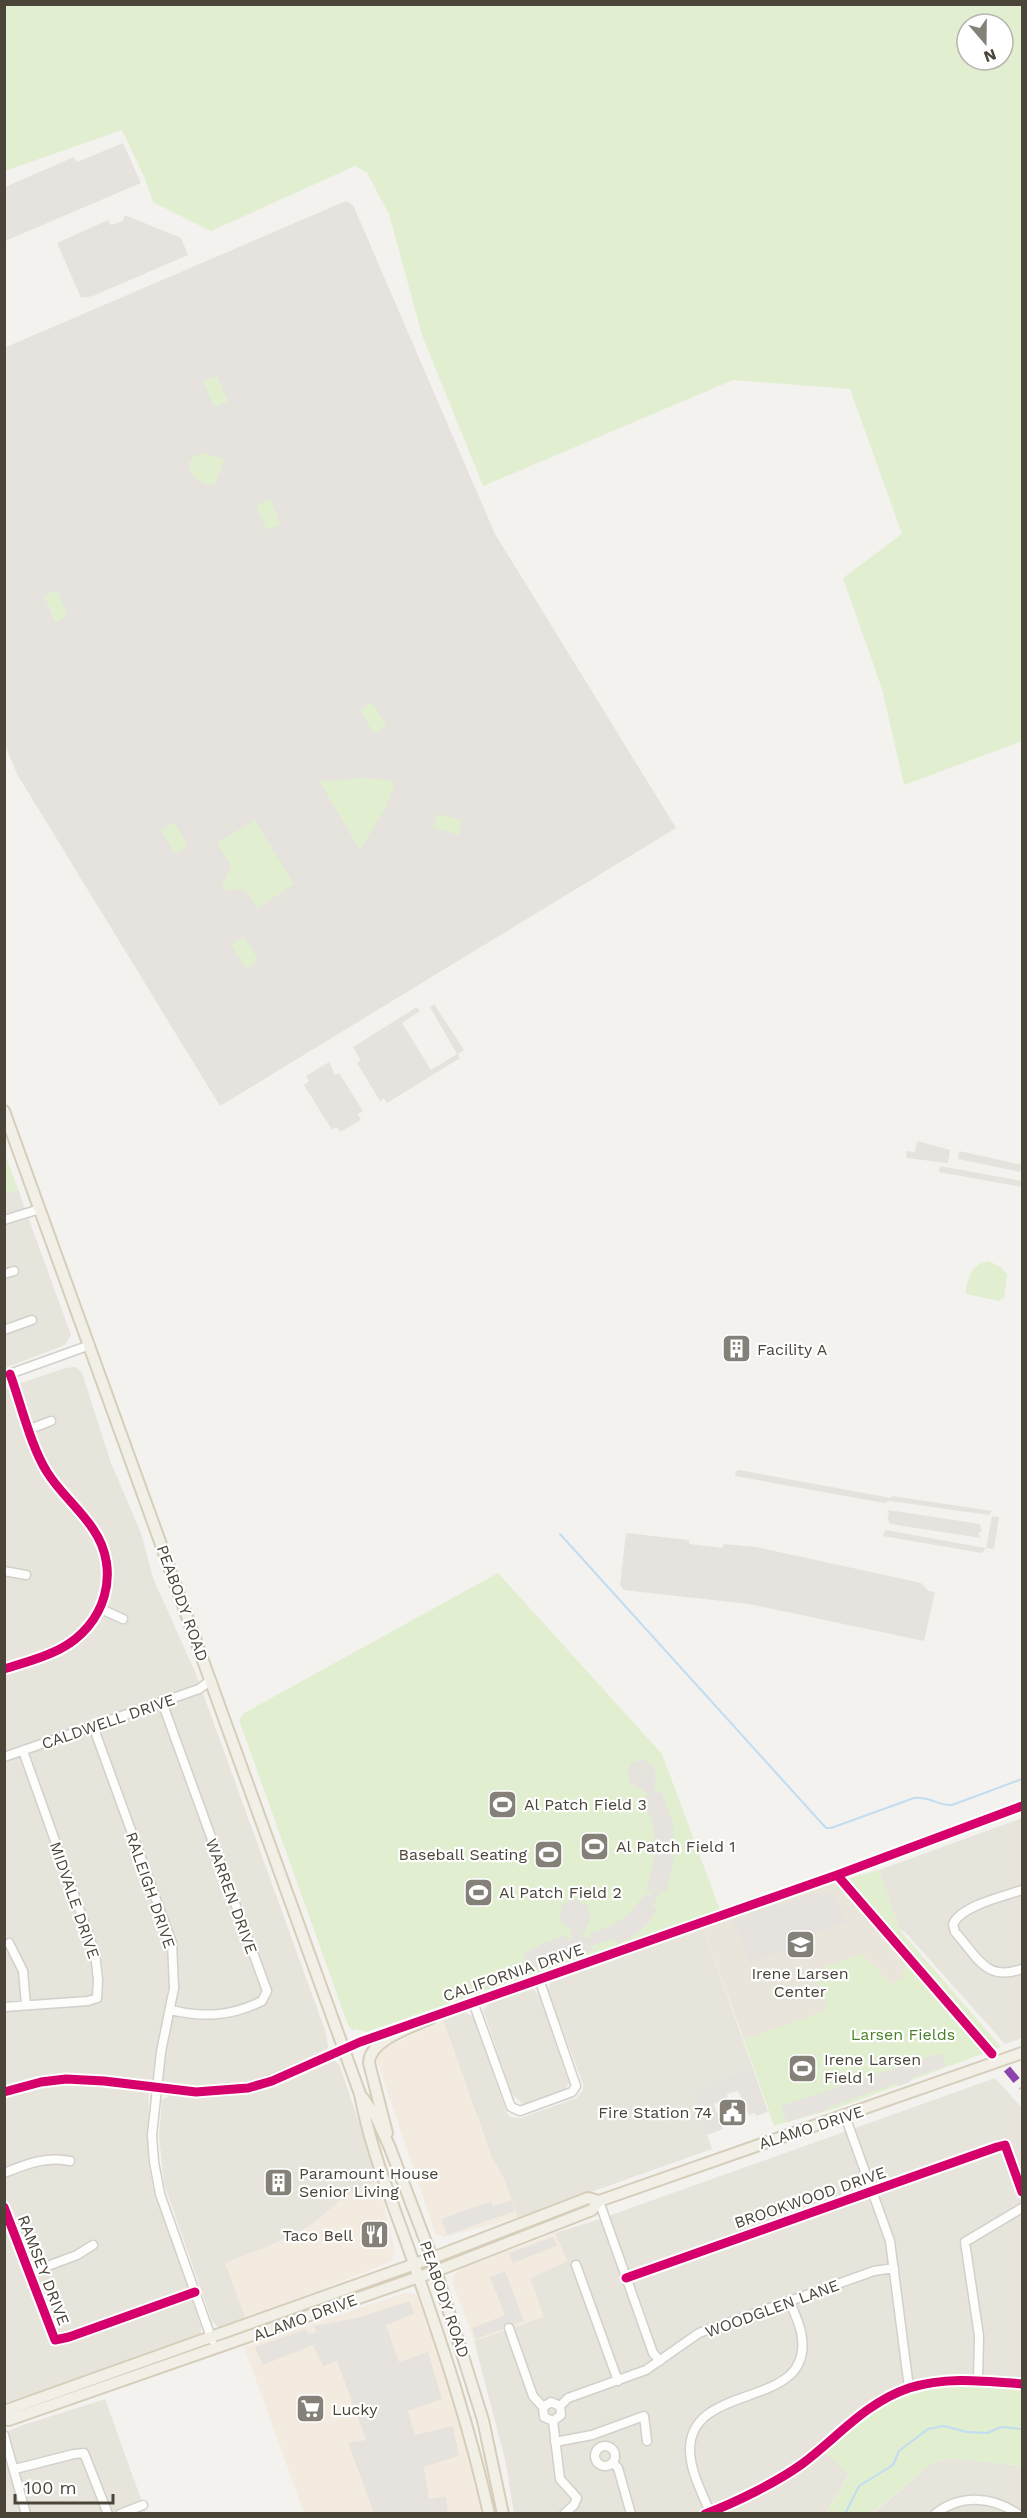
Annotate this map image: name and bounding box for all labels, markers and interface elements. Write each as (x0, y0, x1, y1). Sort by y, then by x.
north arrow (955, 12, 1015, 72)
text: N (981, 45, 999, 67)
building icon: Facility A (720, 1333, 752, 1365)
place label: Facility A (757, 1340, 828, 1359)
street label: PEABODY ROAD (153, 1542, 212, 1664)
street label: CALDWELL DRIVE (39, 1690, 177, 1753)
sports icon: Al Patch Field 3 (487, 1788, 519, 1820)
place label: Al Patch Field 3 (524, 1795, 647, 1814)
street label: RALEIGH DRIVE (122, 1829, 179, 1951)
sports icon: Al Patch Field 1 (579, 1830, 611, 1862)
street label: WARREN DRIVE (202, 1836, 261, 1956)
place label: Al Patch Field 1 (616, 1837, 735, 1856)
sports icon: Baseball Seating (532, 1838, 564, 1870)
street label: MIDVALE DRIVE (46, 1839, 103, 1961)
place label: Baseball Seating (398, 1845, 527, 1864)
sports icon: Al Patch Field 2 (462, 1876, 494, 1908)
place label: Al Patch Field 2 (499, 1883, 622, 1902)
school or university icon: Irene Larsen Center (784, 1929, 816, 1961)
street label: CALIFORNIA DRIVE (440, 1940, 586, 2005)
place label: Irene Larsen Center (751, 1964, 849, 2001)
park label: Larsen Fields (851, 2025, 955, 2044)
place label: Irene Larsen Field 1 (824, 2050, 921, 2087)
sports icon: Irene Larsen Field 1 (787, 2052, 819, 2084)
public building icon: Fire Station 74 (717, 2096, 749, 2128)
street label: ALAMO DRIVE (756, 2102, 866, 2153)
place label: Fire Station 74 (598, 2103, 712, 2122)
street label: BROOKWOOD DRIVE (732, 2163, 888, 2232)
place label: Paramount House Senior Living (299, 2164, 439, 2201)
building icon: Paramount House Senior Living (262, 2166, 294, 2198)
street label: RAMSEY DRIVE (14, 2212, 73, 2328)
restaurant icon: Taco Bell (358, 2219, 390, 2251)
place label: Taco Bell (282, 2226, 353, 2245)
street label: PEABODY ROAD (416, 2238, 473, 2360)
street label: WOODGLEN LANE (702, 2275, 842, 2342)
street label: ALAMO DRIVE (251, 2290, 360, 2345)
supermarket icon: Lucky (295, 2393, 327, 2425)
place label: Lucky (332, 2400, 378, 2419)
scale bar (15, 2467, 112, 2505)
text: 100 m (24, 2477, 77, 2498)

